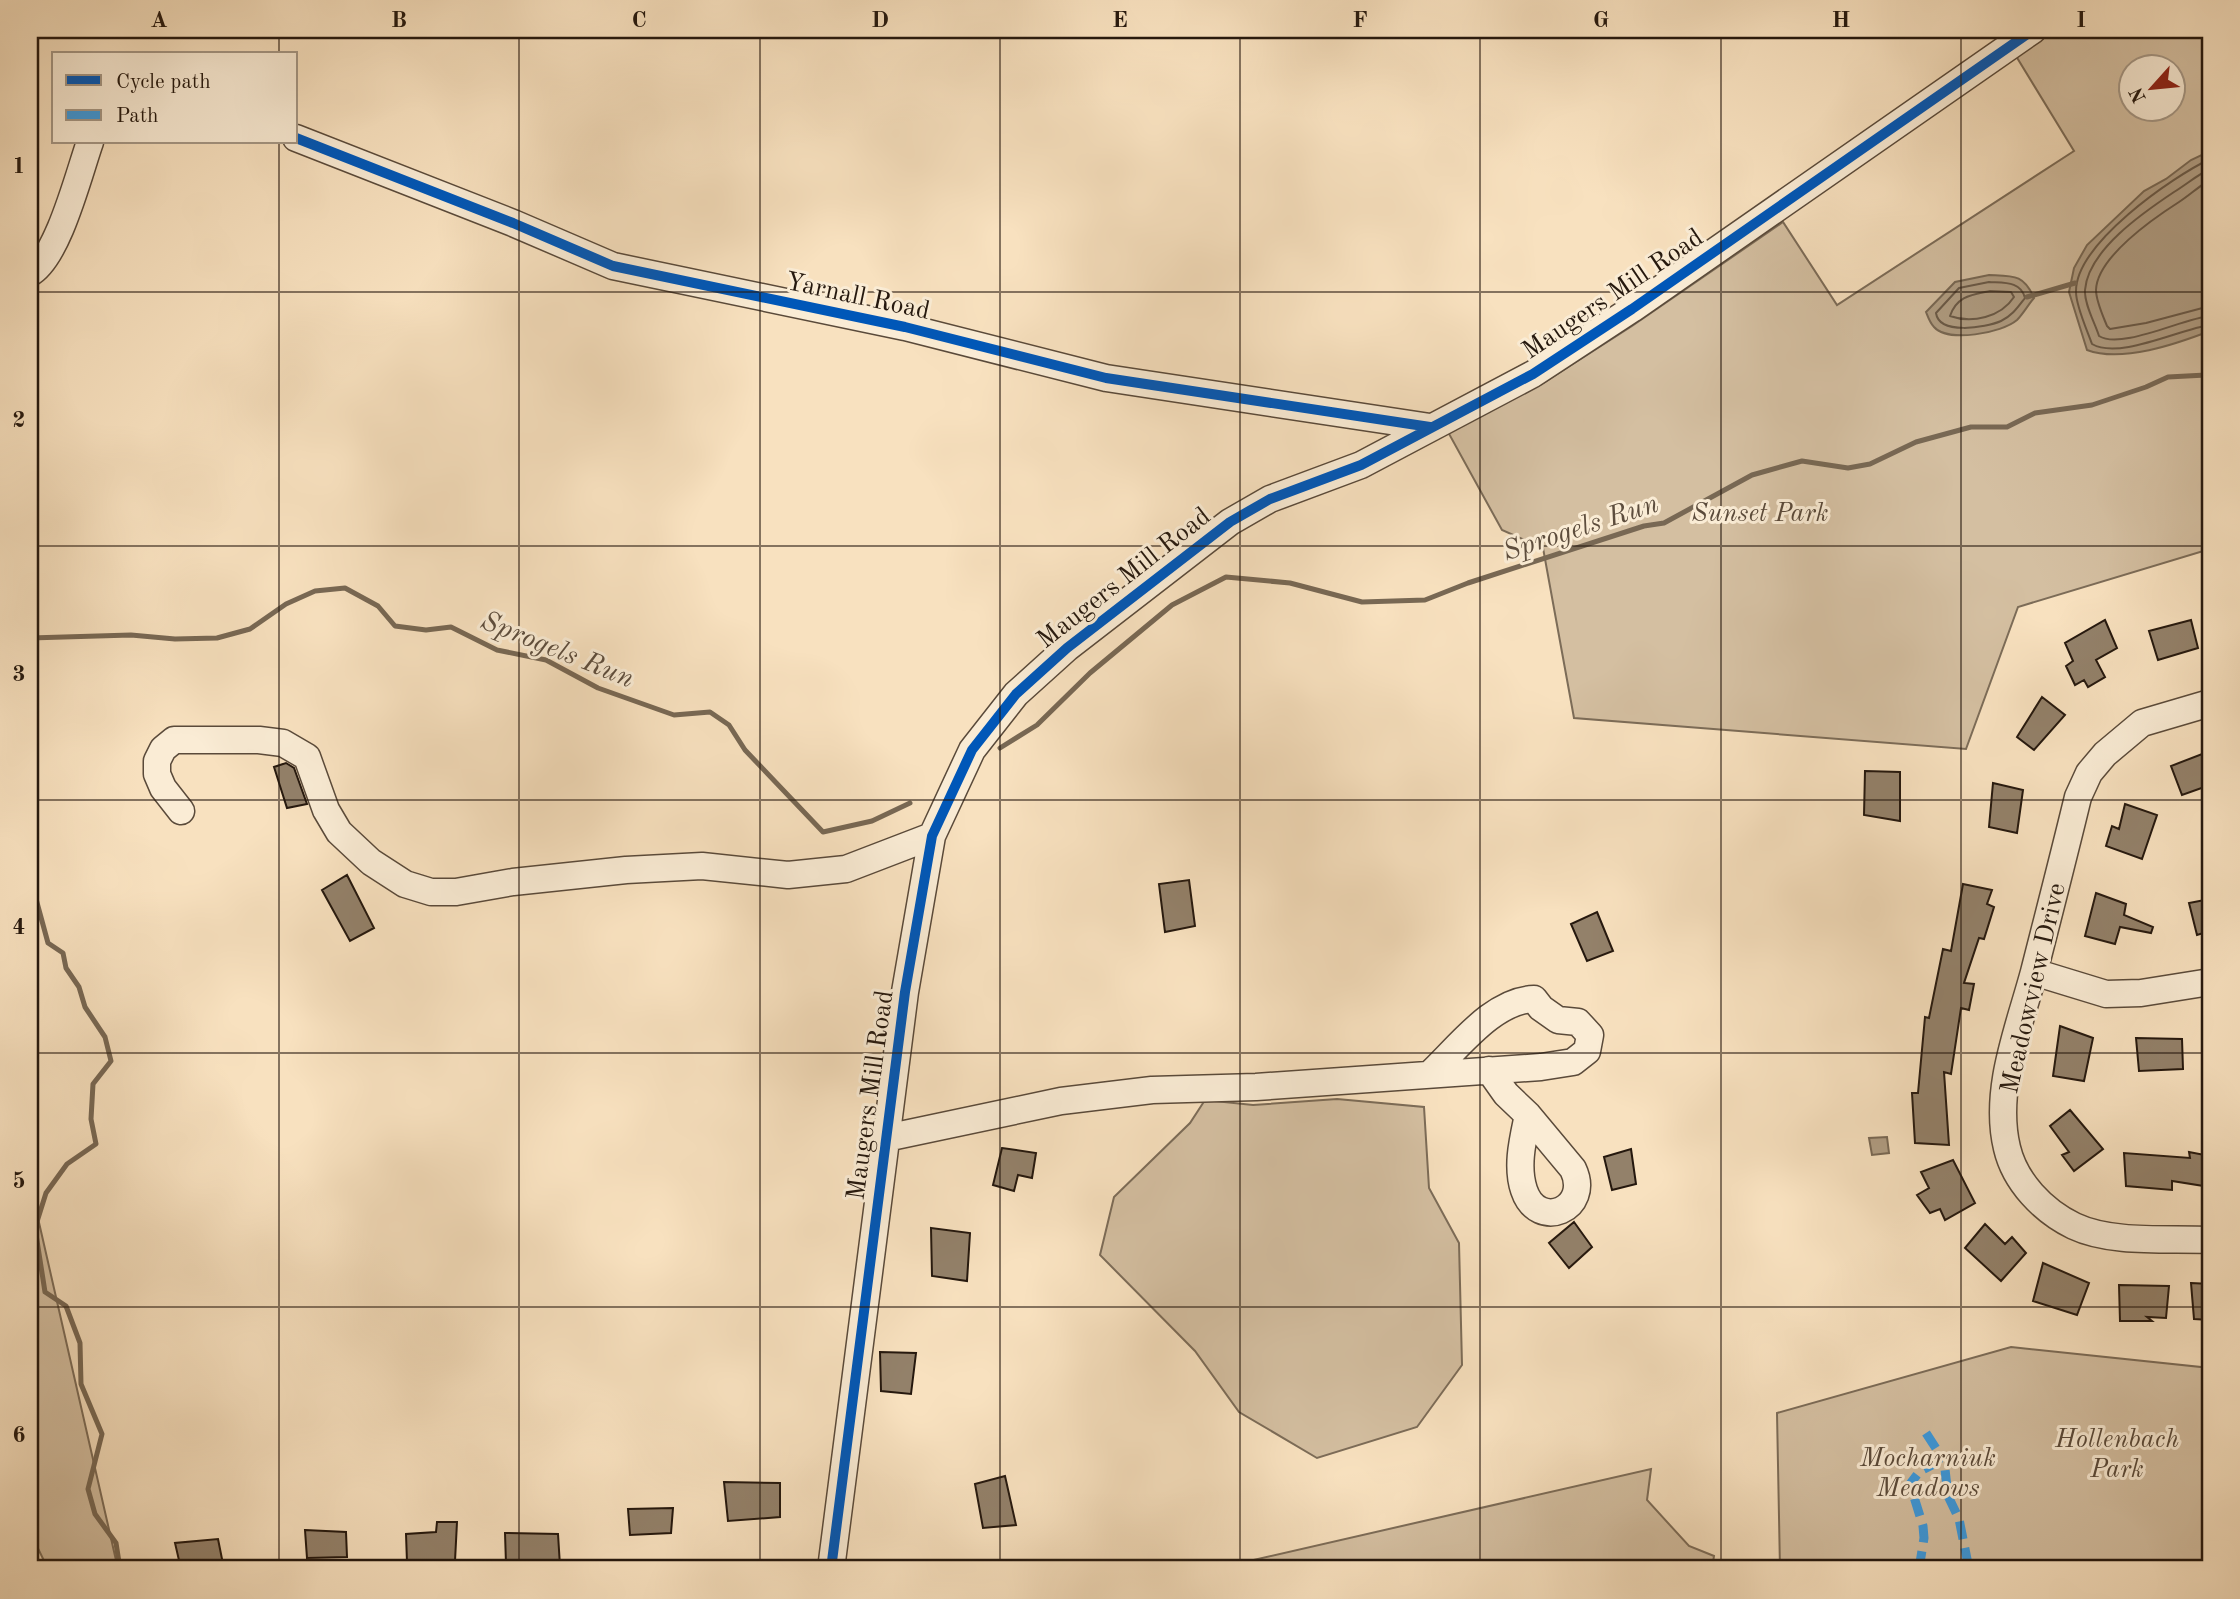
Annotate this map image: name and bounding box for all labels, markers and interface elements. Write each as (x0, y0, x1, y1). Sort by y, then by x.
text: A (150, 9, 168, 32)
text: B (391, 9, 407, 32)
text: C (631, 9, 647, 32)
text: D (871, 9, 889, 32)
text: E (1112, 9, 1128, 32)
text: F (1352, 9, 1368, 32)
text: G (1593, 9, 1609, 32)
text: H (1832, 9, 1850, 32)
text: I (2076, 9, 2086, 32)
legend (52, 52, 298, 144)
north arrow (2118, 52, 2188, 122)
text: Cycle path (116, 72, 211, 93)
text: N (2127, 83, 2151, 105)
text: Path (116, 106, 159, 127)
text: 1 (12, 155, 26, 178)
street label: Maugers Mill Road (1518, 225, 1708, 365)
street label: Yarnall Road (783, 269, 932, 325)
text: 2 (12, 409, 26, 432)
water label: Sprogels Run (1499, 490, 1662, 567)
park label: Sunset Park (1692, 501, 1828, 527)
street label: Maugers Mill Road (1033, 503, 1216, 654)
water label: Sprogels Run (476, 607, 637, 694)
text: 3 (12, 663, 26, 686)
street label: Meadowview Drive (1997, 881, 2071, 1096)
text: 4 (12, 916, 26, 939)
street label: Maugers Mill Road (843, 989, 899, 1202)
text: 5 (12, 1170, 26, 1193)
text: 6 (12, 1424, 26, 1447)
park label: Hollenbach Park (2054, 1427, 2179, 1483)
park label: Mocharniuk Meadows (1859, 1446, 1996, 1502)

